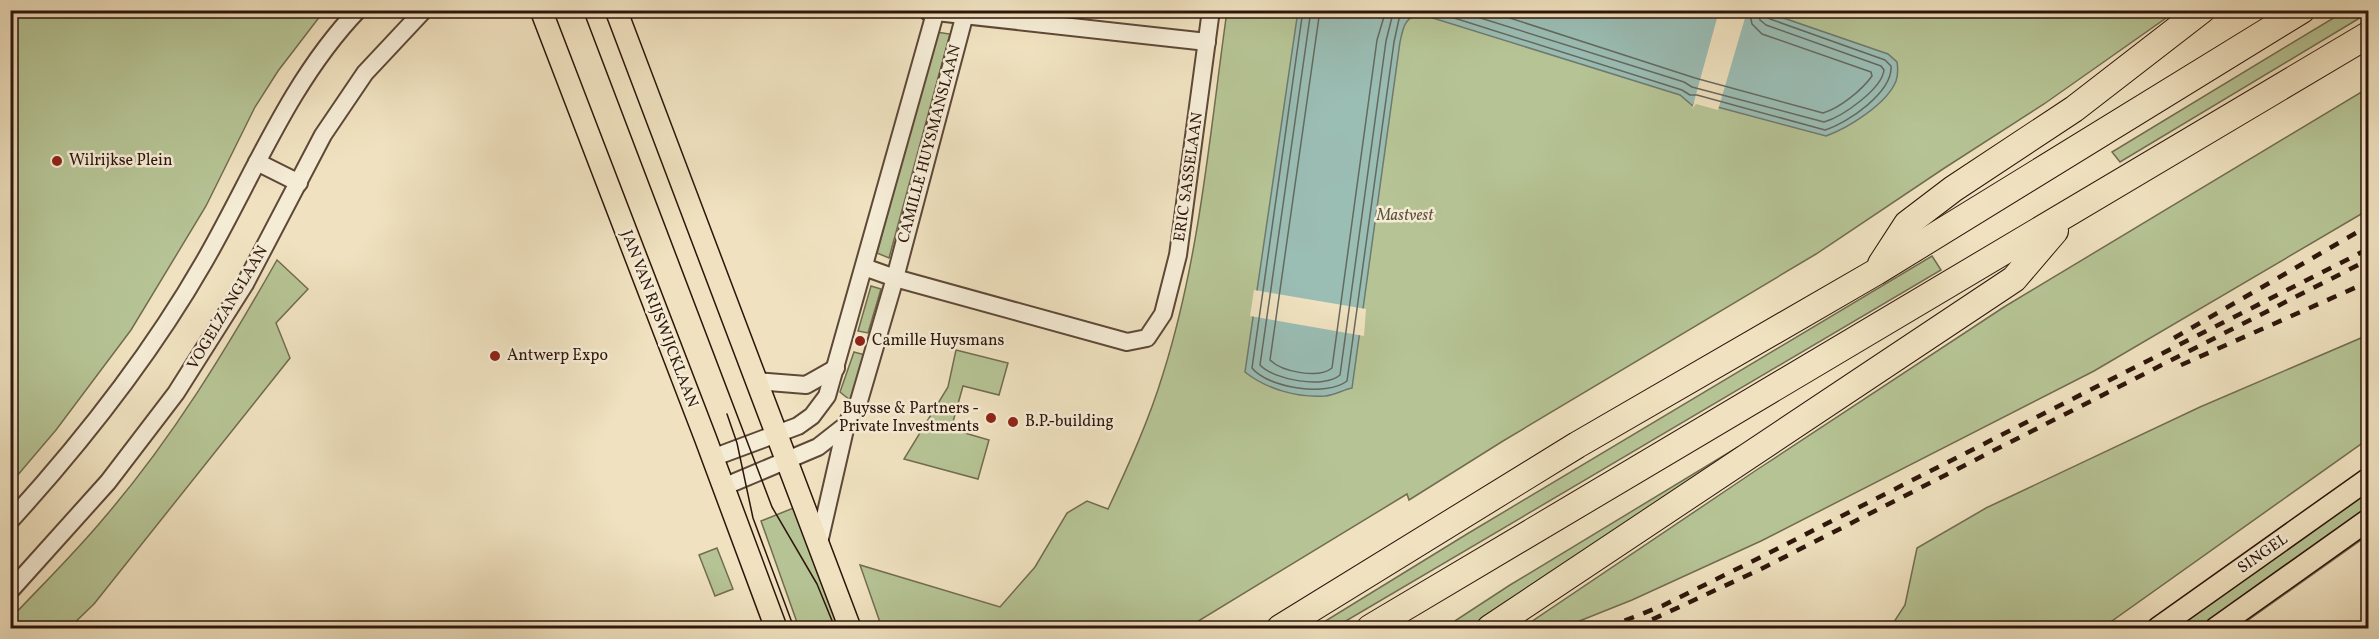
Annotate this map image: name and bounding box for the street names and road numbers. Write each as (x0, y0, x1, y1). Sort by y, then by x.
street label: CAMILLE HUYSMANSLAAN (893, 42, 967, 246)
street label: ERIC SASSELAAN (1169, 111, 1209, 243)
street label: JAN VAN RIJSWIJCKLAAN (615, 227, 703, 411)
street label: VOGELZANGLAAN (182, 242, 274, 374)
street label: SINGEL (2233, 529, 2293, 579)

